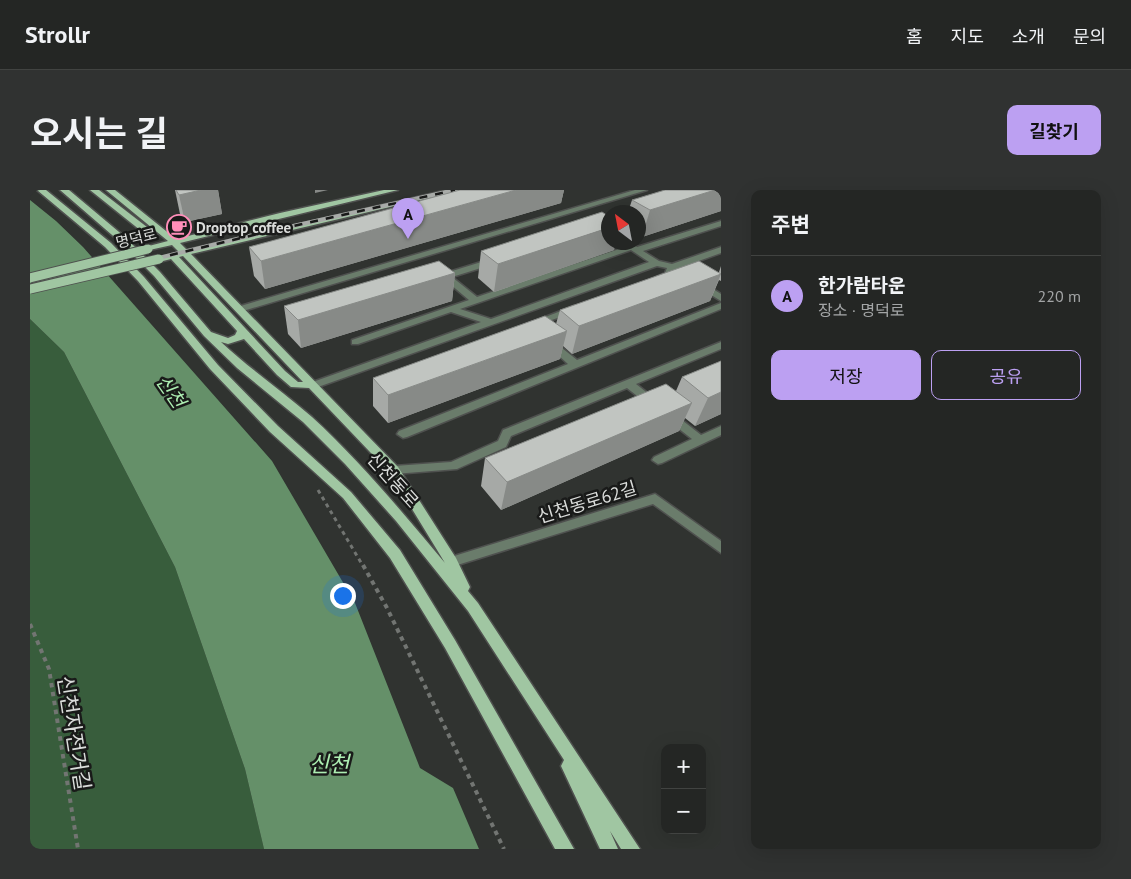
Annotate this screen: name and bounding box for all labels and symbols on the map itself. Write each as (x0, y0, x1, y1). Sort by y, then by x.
pin: A (392, 198, 424, 239)
north arrow (601, 205, 646, 250)
cafe icon: Droptop coffee (166, 214, 192, 240)
place label: Droptop coffee (196, 218, 291, 237)
street label: 명덕로 (114, 224, 158, 252)
water label: 신천 (151, 370, 192, 413)
street label: 신천동로 (362, 448, 424, 512)
street label: 신천동로62길 (535, 476, 639, 528)
your location (330, 583, 356, 609)
street label: 신천자전거길 (52, 674, 96, 792)
water label: 신천 (309, 750, 352, 778)

